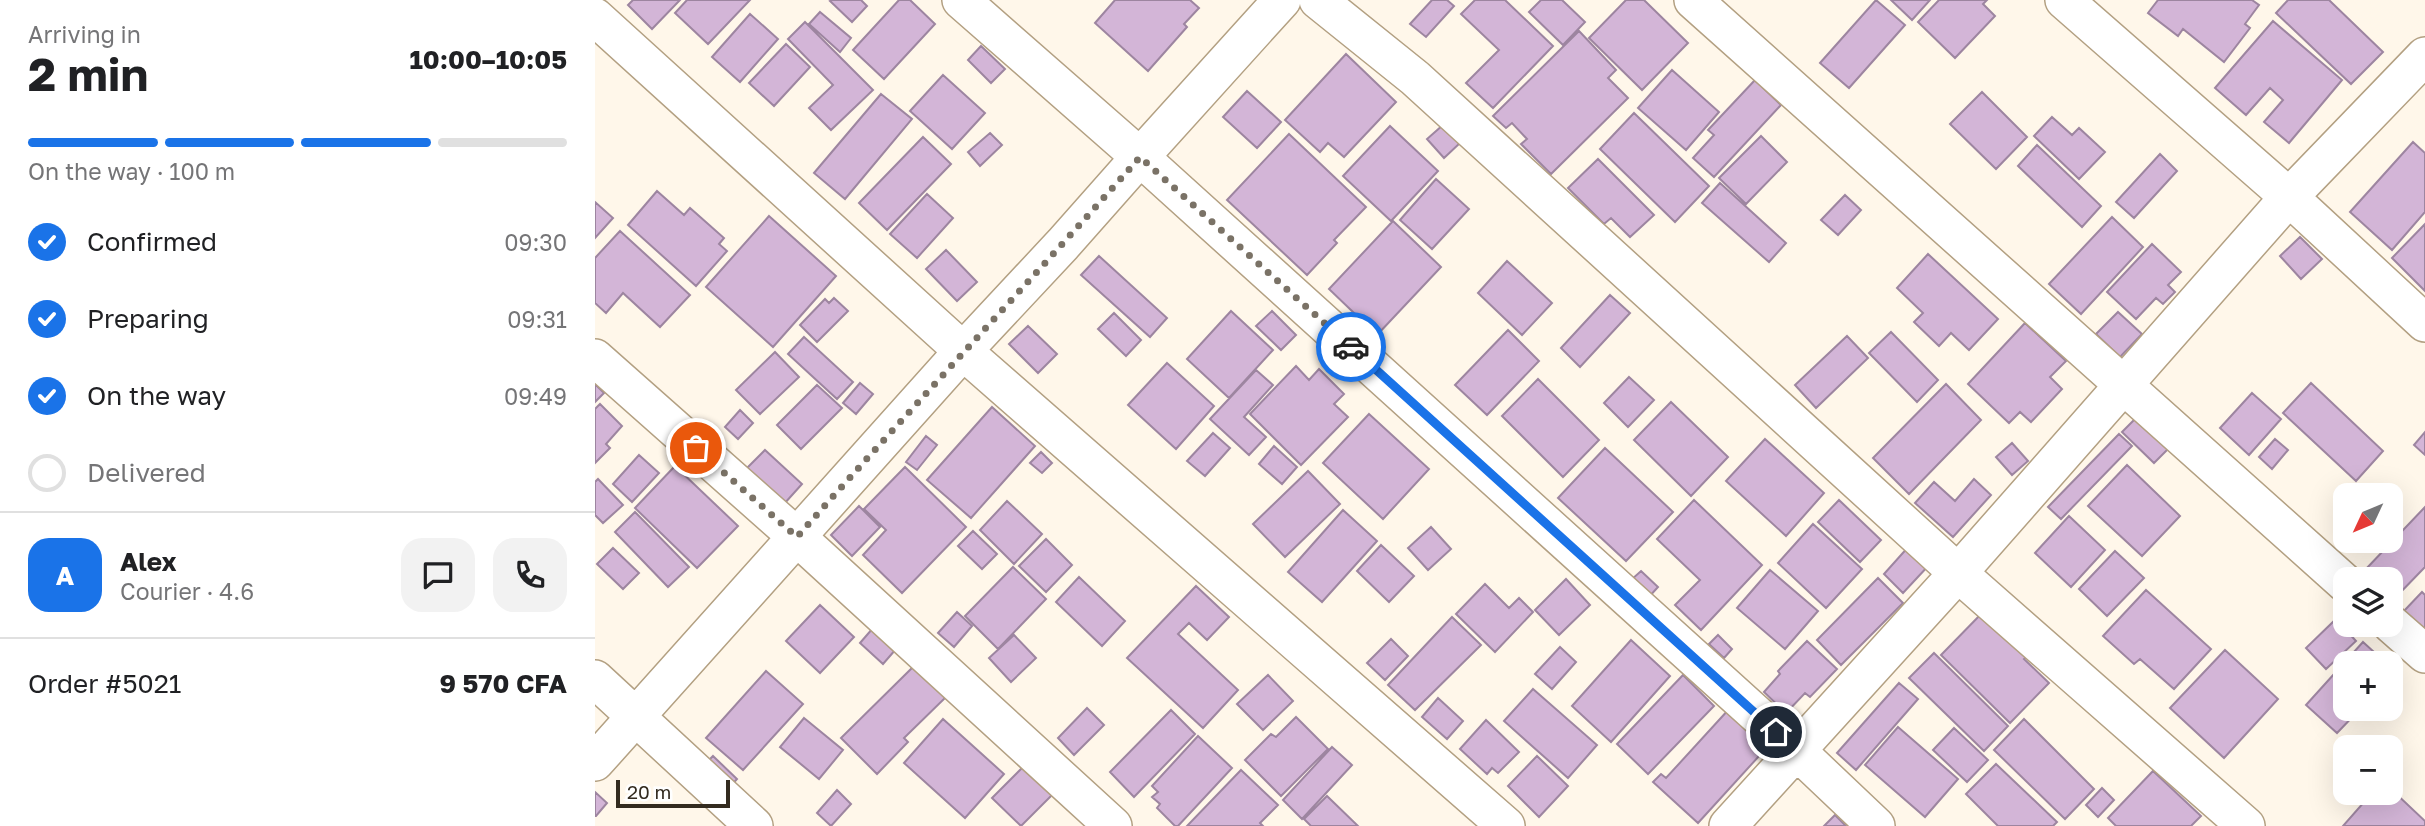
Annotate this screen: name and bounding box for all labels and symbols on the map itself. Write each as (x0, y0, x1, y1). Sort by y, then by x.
courier (1316, 312, 1386, 382)
pin (666, 418, 726, 478)
north arrow (2333, 483, 2403, 553)
pin (1746, 702, 1806, 762)
scale bar (616, 777, 730, 809)

